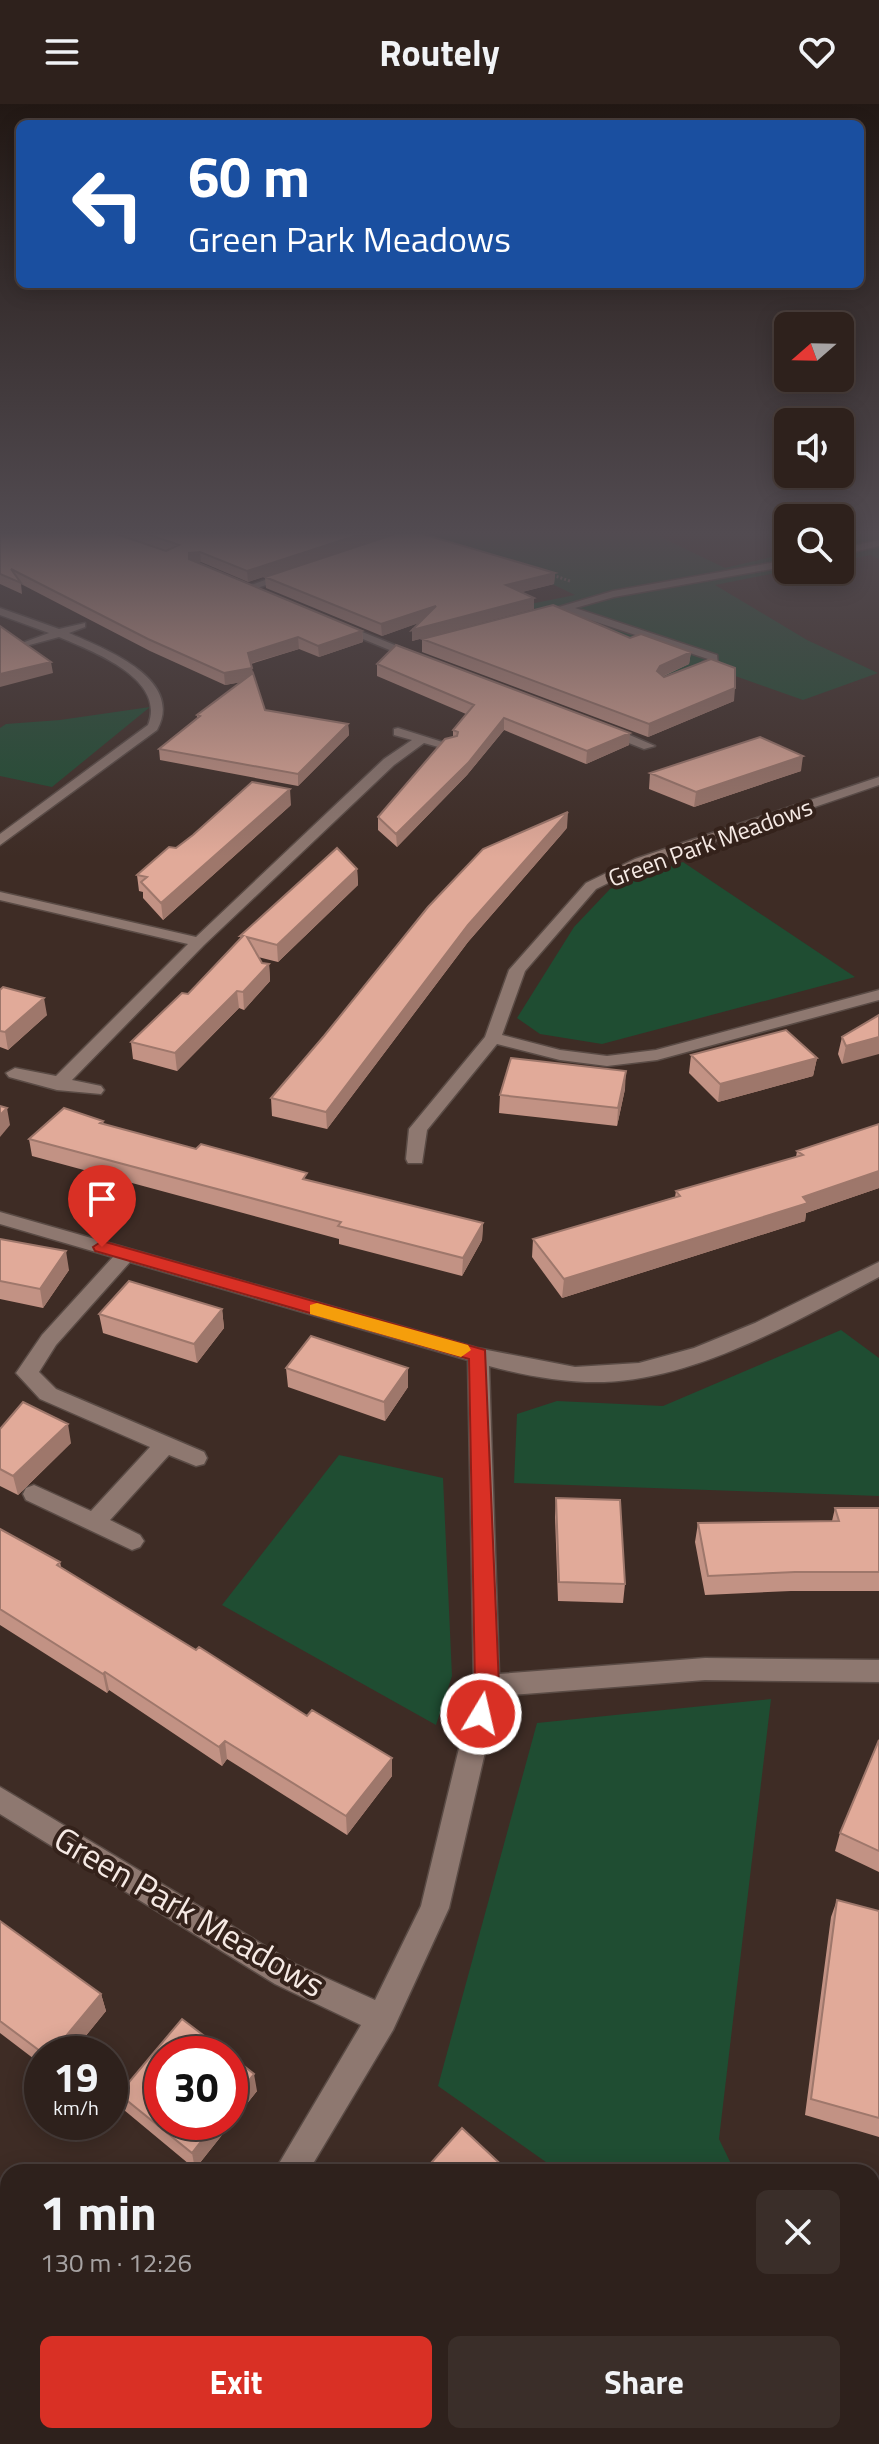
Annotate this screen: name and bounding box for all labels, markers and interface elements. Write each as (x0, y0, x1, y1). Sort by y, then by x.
text: Routely (379, 25, 500, 80)
icon: menu (40, 30, 84, 74)
icon: heart (795, 30, 839, 74)
text: 60 m (188, 134, 310, 219)
icon: left (56, 152, 160, 256)
text: Green Park Meadows (188, 211, 511, 266)
north arrow (774, 312, 854, 392)
map controls (774, 312, 854, 584)
button: sound (774, 408, 854, 488)
button: search (774, 504, 854, 584)
street label: Green Park Meadows (603, 788, 817, 896)
pin (68, 1165, 136, 1247)
icon: arrive (80, 1177, 124, 1221)
position arrow (439, 1672, 523, 1756)
street label: Green Park Meadows (45, 1812, 335, 2010)
speed limit sign: 30 (144, 2036, 248, 2140)
text: 19 (54, 2047, 98, 2108)
text: km/h (53, 2092, 99, 2123)
text: 1 min (40, 2176, 157, 2249)
button: close (756, 2190, 840, 2274)
text: 130 m · 12:26 (40, 2243, 192, 2282)
button: Exit (40, 2336, 432, 2428)
button: Share (448, 2336, 840, 2428)

